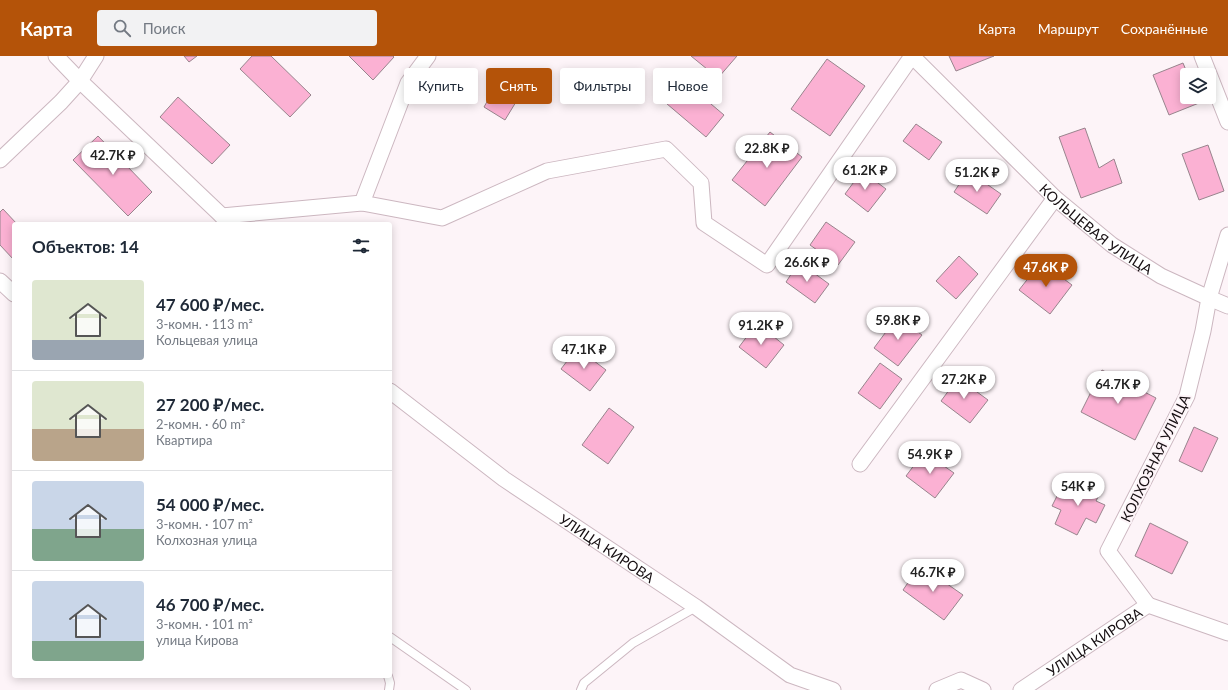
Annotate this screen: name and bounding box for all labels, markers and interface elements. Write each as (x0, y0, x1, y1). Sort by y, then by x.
search box (97, 10, 377, 46)
text: Карта (20, 17, 73, 40)
icon: search (111, 17, 133, 39)
text: Поиск (143, 19, 186, 37)
text: Карта (978, 20, 1016, 37)
text: Маршрут (1038, 20, 1099, 37)
text: Сохранённые (1121, 20, 1208, 37)
chip: Купить (404, 68, 478, 104)
chip: Снять (486, 68, 552, 104)
chip: Фильтры (560, 68, 645, 104)
chip: Новое (653, 68, 722, 104)
map controls (1180, 68, 1216, 104)
button: layers (1180, 68, 1216, 104)
pin: 22.8K ₽ (730, 135, 804, 169)
text: 22.8K ₽ (744, 140, 790, 156)
pin: 42.7K ₽ (76, 142, 150, 176)
text: 42.7K ₽ (90, 147, 136, 163)
pin: 61.2K ₽ (828, 157, 902, 191)
pin: 51.2K ₽ (940, 159, 1014, 193)
text: 61.2K ₽ (842, 162, 888, 178)
text: 51.2K ₽ (954, 164, 1000, 180)
street label: КОЛЬЦЕВАЯ УЛИЦА (1037, 180, 1156, 277)
icon: filters (350, 235, 372, 257)
text: Объектов: 14 (32, 236, 139, 257)
pin: 26.6K ₽ (770, 249, 844, 283)
text: 26.6K ₽ (784, 254, 830, 270)
pin: 47.6K ₽ (1009, 254, 1083, 288)
text: 47.6K ₽ (1023, 259, 1069, 275)
text: 47 600 ₽/мес. (156, 294, 264, 315)
icon: home (64, 296, 112, 344)
pin: 59.8K ₽ (861, 307, 935, 341)
pin: 91.2K ₽ (724, 312, 798, 346)
text: 59.8K ₽ (875, 312, 921, 328)
text: 3-комн. · 113 m² (156, 316, 253, 332)
text: 91.2K ₽ (738, 317, 784, 333)
text: Кольцевая улица (156, 332, 258, 348)
pin: 47.1K ₽ (547, 336, 621, 370)
text: 47.1K ₽ (561, 341, 607, 357)
pin: 27.2K ₽ (927, 366, 1001, 400)
text: 27.2K ₽ (941, 371, 987, 387)
pin: 64.7K ₽ (1081, 371, 1155, 405)
text: 64.7K ₽ (1095, 376, 1141, 392)
street label: КОЛХОЗНАЯ УЛИЦА (1117, 391, 1194, 525)
text: 27 200 ₽/мес. (156, 394, 264, 415)
icon: home (64, 397, 112, 445)
text: 2-комн. · 60 m² (156, 416, 245, 432)
text: Квартира (156, 432, 212, 448)
pin: 54.9K ₽ (893, 441, 967, 475)
text: 54.9K ₽ (907, 446, 953, 462)
pin: 54K ₽ (1050, 473, 1106, 507)
text: 54K ₽ (1061, 478, 1095, 494)
text: 54 000 ₽/мес. (156, 494, 264, 515)
icon: home (64, 497, 112, 545)
street label: УЛИЦА КИРОВА (556, 510, 658, 586)
text: 3-комн. · 107 m² (156, 516, 253, 532)
text: Колхозная улица (156, 532, 257, 548)
pin: 46.7K ₽ (896, 559, 970, 593)
text: 46.7K ₽ (910, 564, 956, 580)
text: 46 700 ₽/мес. (156, 594, 264, 615)
icon: home (64, 597, 112, 645)
street label: УЛИЦА КИРОВА (1043, 603, 1145, 679)
text: 3-комн. · 101 m² (156, 616, 253, 632)
text: улица Кирова (156, 632, 239, 648)

